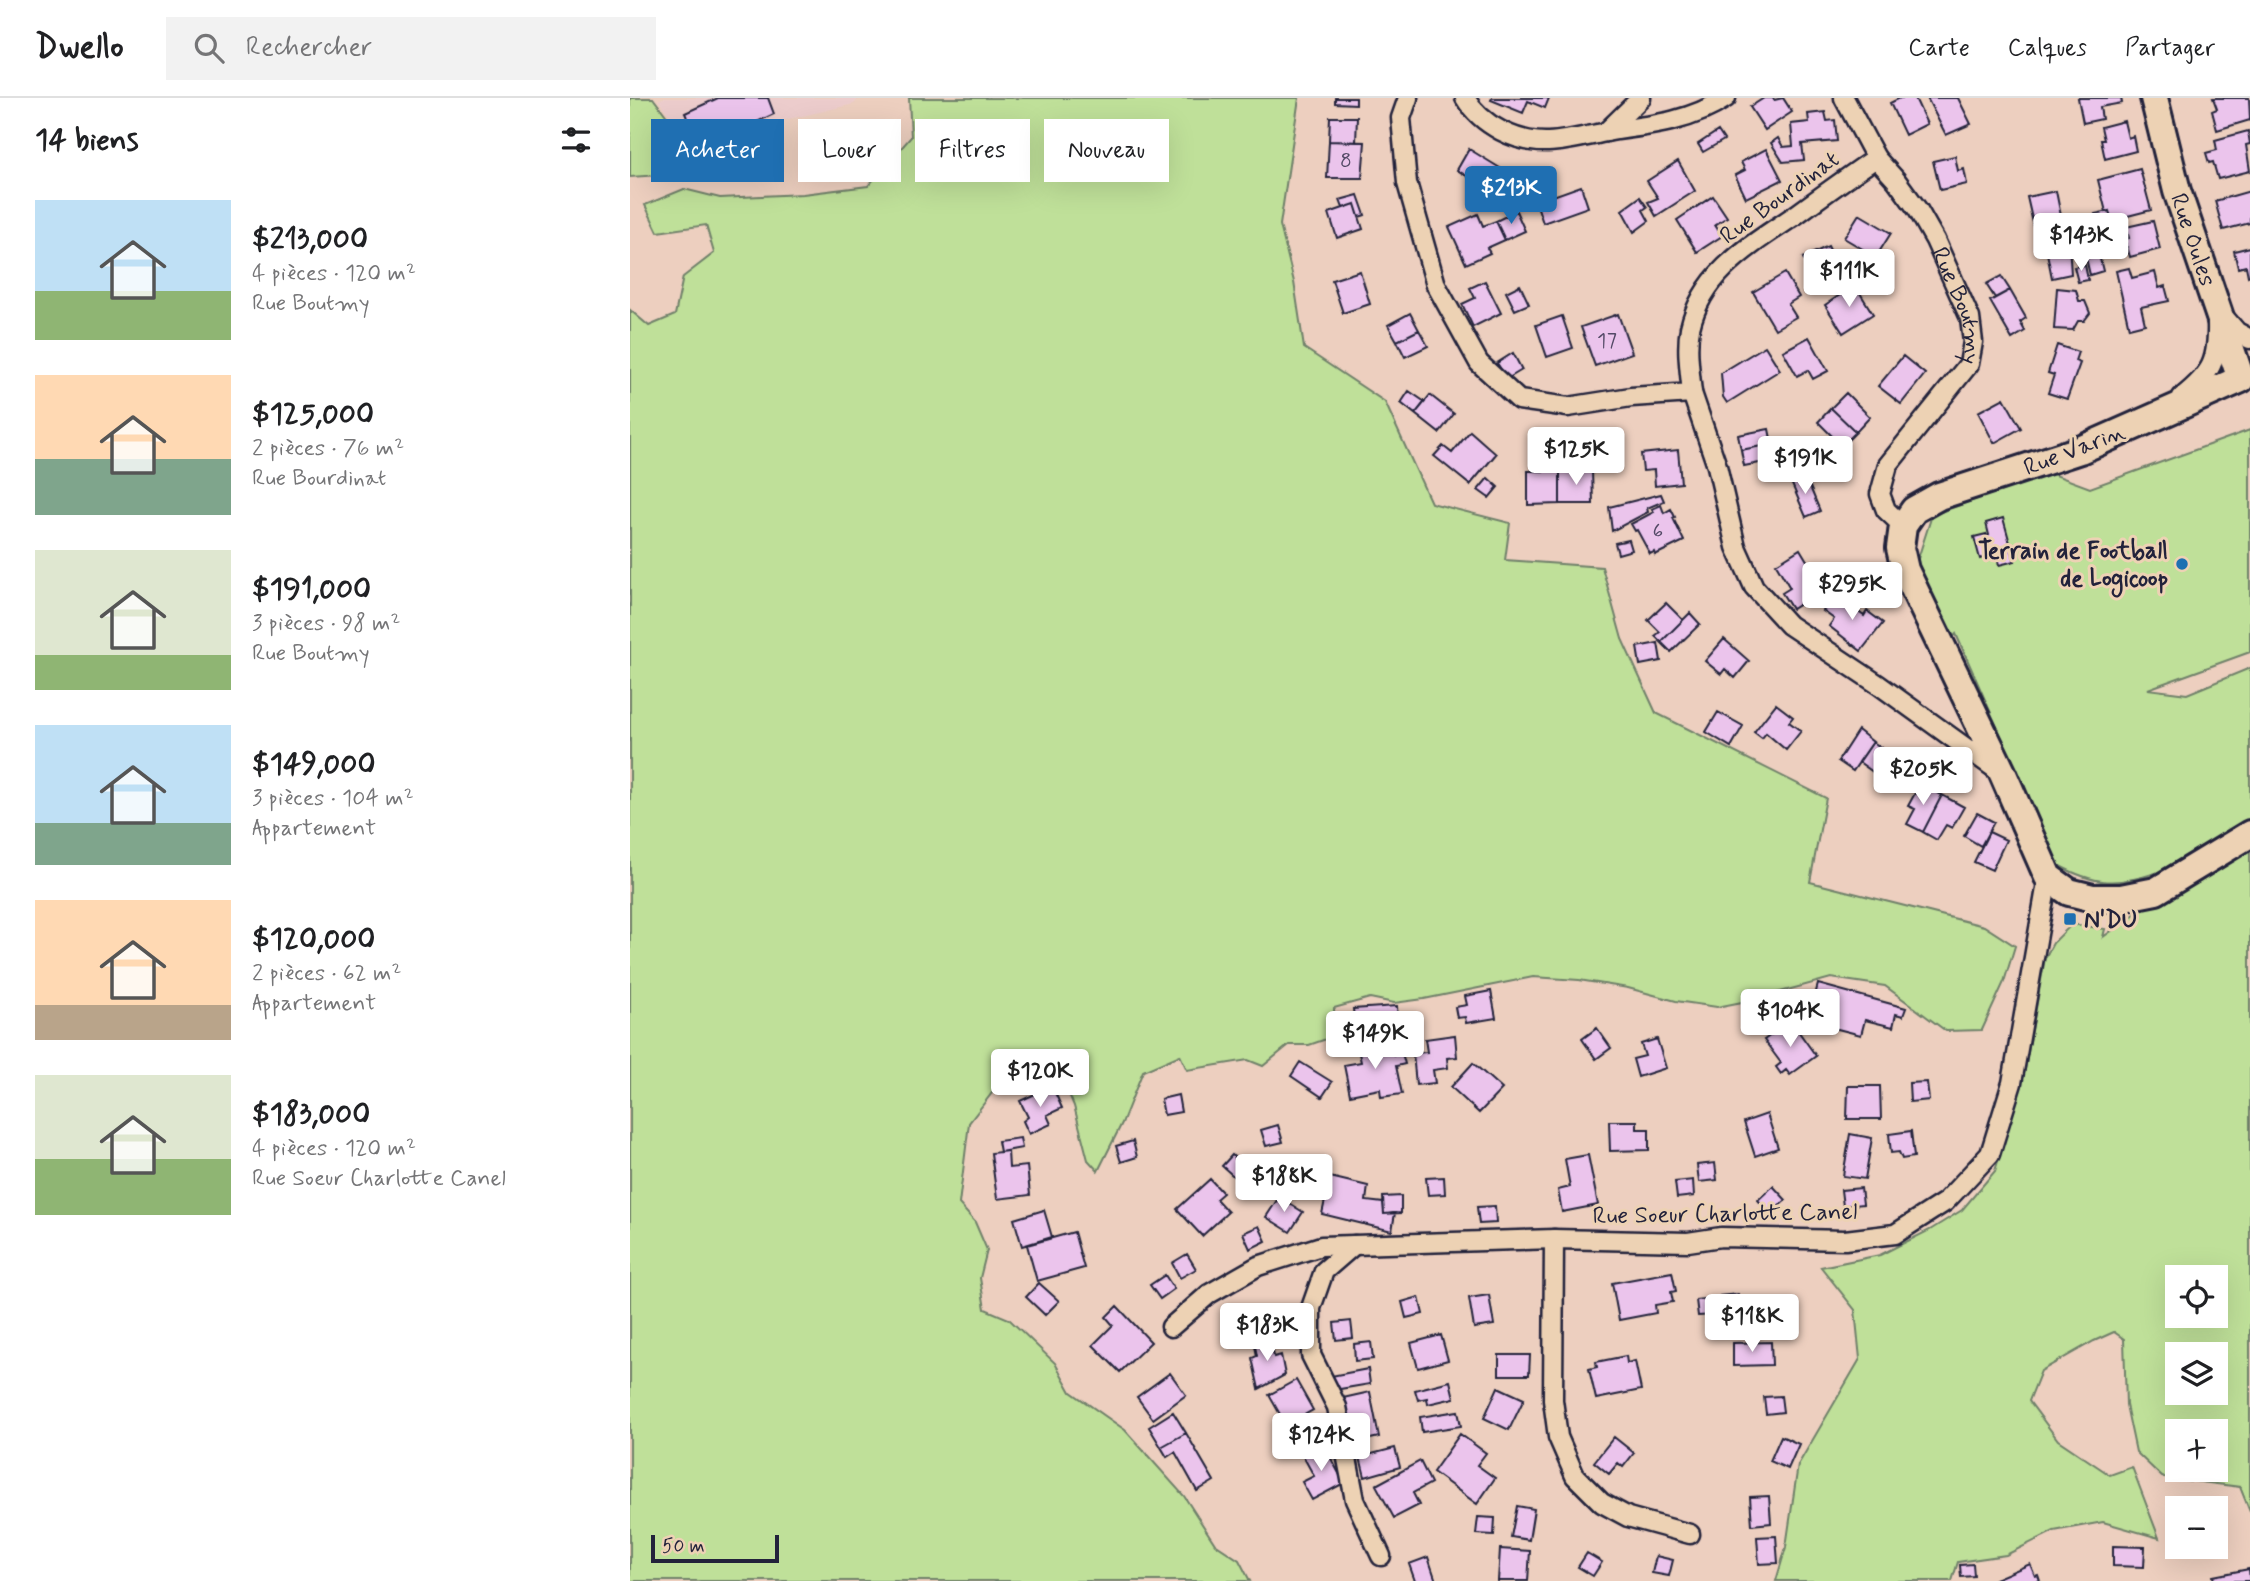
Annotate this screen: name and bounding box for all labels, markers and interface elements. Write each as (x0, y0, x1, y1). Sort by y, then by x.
search box (166, 17, 656, 80)
text: Dwello (35, 26, 124, 70)
icon: search (190, 29, 228, 67)
text: Rechercher (246, 31, 372, 65)
text: Carte (1908, 33, 1970, 64)
text: Calques (2008, 33, 2087, 64)
text: Partager (2125, 33, 2215, 64)
chip: Acheter (651, 119, 784, 182)
chip: Louer (798, 119, 901, 182)
chip: Filtres (915, 119, 1030, 182)
chip: Nouveau (1044, 119, 1169, 182)
text: 14 biens (35, 121, 139, 160)
icon: filters (557, 121, 595, 159)
street label: Rue Bourdinat (1714, 144, 1846, 252)
house number: 8 (1340, 147, 1352, 175)
pin: $213K (1462, 166, 1560, 226)
text: $213K (1481, 174, 1541, 204)
street label: Rue Oules (2162, 189, 2222, 291)
pin: $143K (2032, 214, 2130, 273)
text: $213,000 (252, 220, 368, 259)
text: $143K (2049, 221, 2113, 251)
icon: home (91, 228, 175, 312)
street label: Rue Boutmy (1923, 243, 1988, 367)
pin: $111K (1800, 250, 1898, 309)
text: $111K (1820, 257, 1878, 287)
text: 4 pièces · 120 m² (252, 259, 416, 289)
text: Rue Boutmy (252, 289, 370, 319)
house number: 17 (1597, 327, 1617, 355)
text: $125,000 (252, 395, 374, 434)
icon: home (91, 403, 175, 487)
street label: Rue Varin (2019, 417, 2130, 484)
pin: $125K (1527, 428, 1625, 487)
text: 2 pièces · 76 m² (252, 434, 404, 464)
text: $125K (1544, 435, 1608, 465)
pin: $191K (1756, 436, 1854, 496)
text: $191K (1774, 444, 1836, 474)
text: Rue Bourdinat (252, 464, 386, 494)
house number: 6 (1653, 517, 1663, 545)
place label: Terrain de Football de Logicoop (1978, 536, 2168, 598)
marker: Terrain de Football de Logicoop (2174, 556, 2190, 572)
pin: $295K (1803, 562, 1901, 622)
text: $191,000 (252, 570, 371, 609)
text: $295K (1818, 570, 1886, 600)
icon: home (91, 578, 175, 662)
text: 3 pièces · 98 m² (252, 609, 401, 639)
text: Rue Boutmy (252, 639, 370, 669)
text: $149,000 (252, 745, 376, 784)
pin: $205K (1874, 748, 1972, 807)
icon: home (91, 753, 175, 837)
text: $205K (1890, 755, 1956, 785)
text: 3 pièces · 104 m² (252, 784, 414, 814)
text: Appartement (252, 814, 376, 844)
place label: N'DU (2084, 905, 2137, 936)
marker: N'DU (2062, 911, 2078, 927)
text: $120,000 (252, 920, 375, 959)
icon: home (91, 928, 175, 1012)
text: 2 pièces · 62 m² (252, 959, 401, 989)
text: Appartement (252, 989, 376, 1019)
pin: $104K (1741, 990, 1839, 1049)
text: $104K (1757, 997, 1823, 1027)
pin: $149K (1326, 1012, 1424, 1071)
text: $149K (1342, 1019, 1408, 1049)
pin: $120K (991, 1049, 1089, 1109)
text: $120K (1007, 1057, 1073, 1087)
text: $183,000 (252, 1095, 370, 1134)
icon: home (91, 1103, 175, 1187)
text: 4 pièces · 120 m² (252, 1134, 416, 1164)
pin: $188K (1235, 1154, 1333, 1214)
text: $188K (1251, 1162, 1317, 1192)
text: Rue Soeur Charlotte Canel (252, 1164, 506, 1194)
street label: Rue Soeur Charlotte Canel (1592, 1197, 1858, 1232)
map controls (2165, 1265, 2228, 1559)
button: locate (2165, 1265, 2228, 1328)
pin: $118K (1703, 1294, 1801, 1354)
text: $118K (1721, 1302, 1783, 1332)
pin: $183K (1218, 1304, 1316, 1363)
text: $183K (1236, 1311, 1298, 1341)
button: layers (2165, 1342, 2228, 1405)
pin: $124K (1272, 1414, 1370, 1473)
button: + (2165, 1419, 2228, 1482)
text: $124K (1288, 1421, 1354, 1451)
button: − (2165, 1496, 2228, 1559)
scale bar (651, 1532, 779, 1564)
text: 50 m (662, 1534, 705, 1559)

